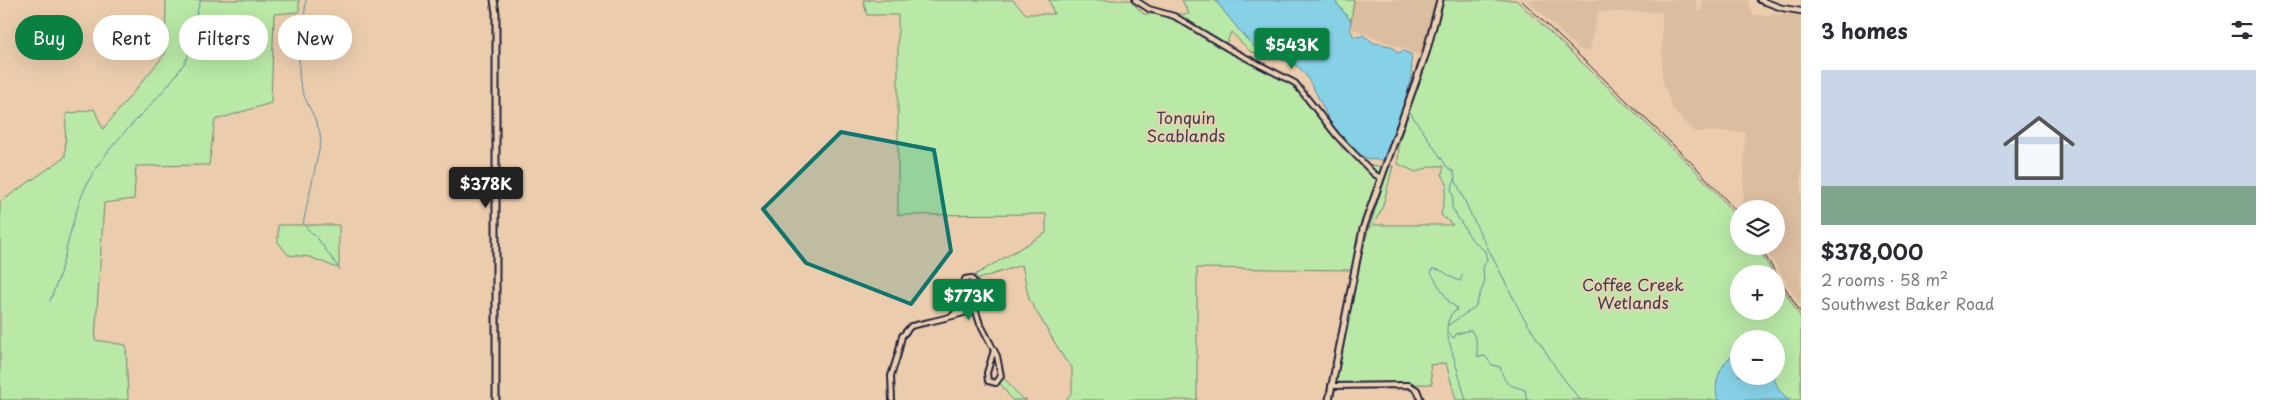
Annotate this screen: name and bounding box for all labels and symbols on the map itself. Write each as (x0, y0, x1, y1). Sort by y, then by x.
pin: $543K (1257, 28, 1327, 70)
park label: Tonquin Scablands (1147, 105, 1225, 147)
pin: $378K (451, 166, 521, 209)
park label: Coffee Creek Wetlands (1582, 272, 1684, 314)
pin: $773K (934, 278, 1004, 321)

